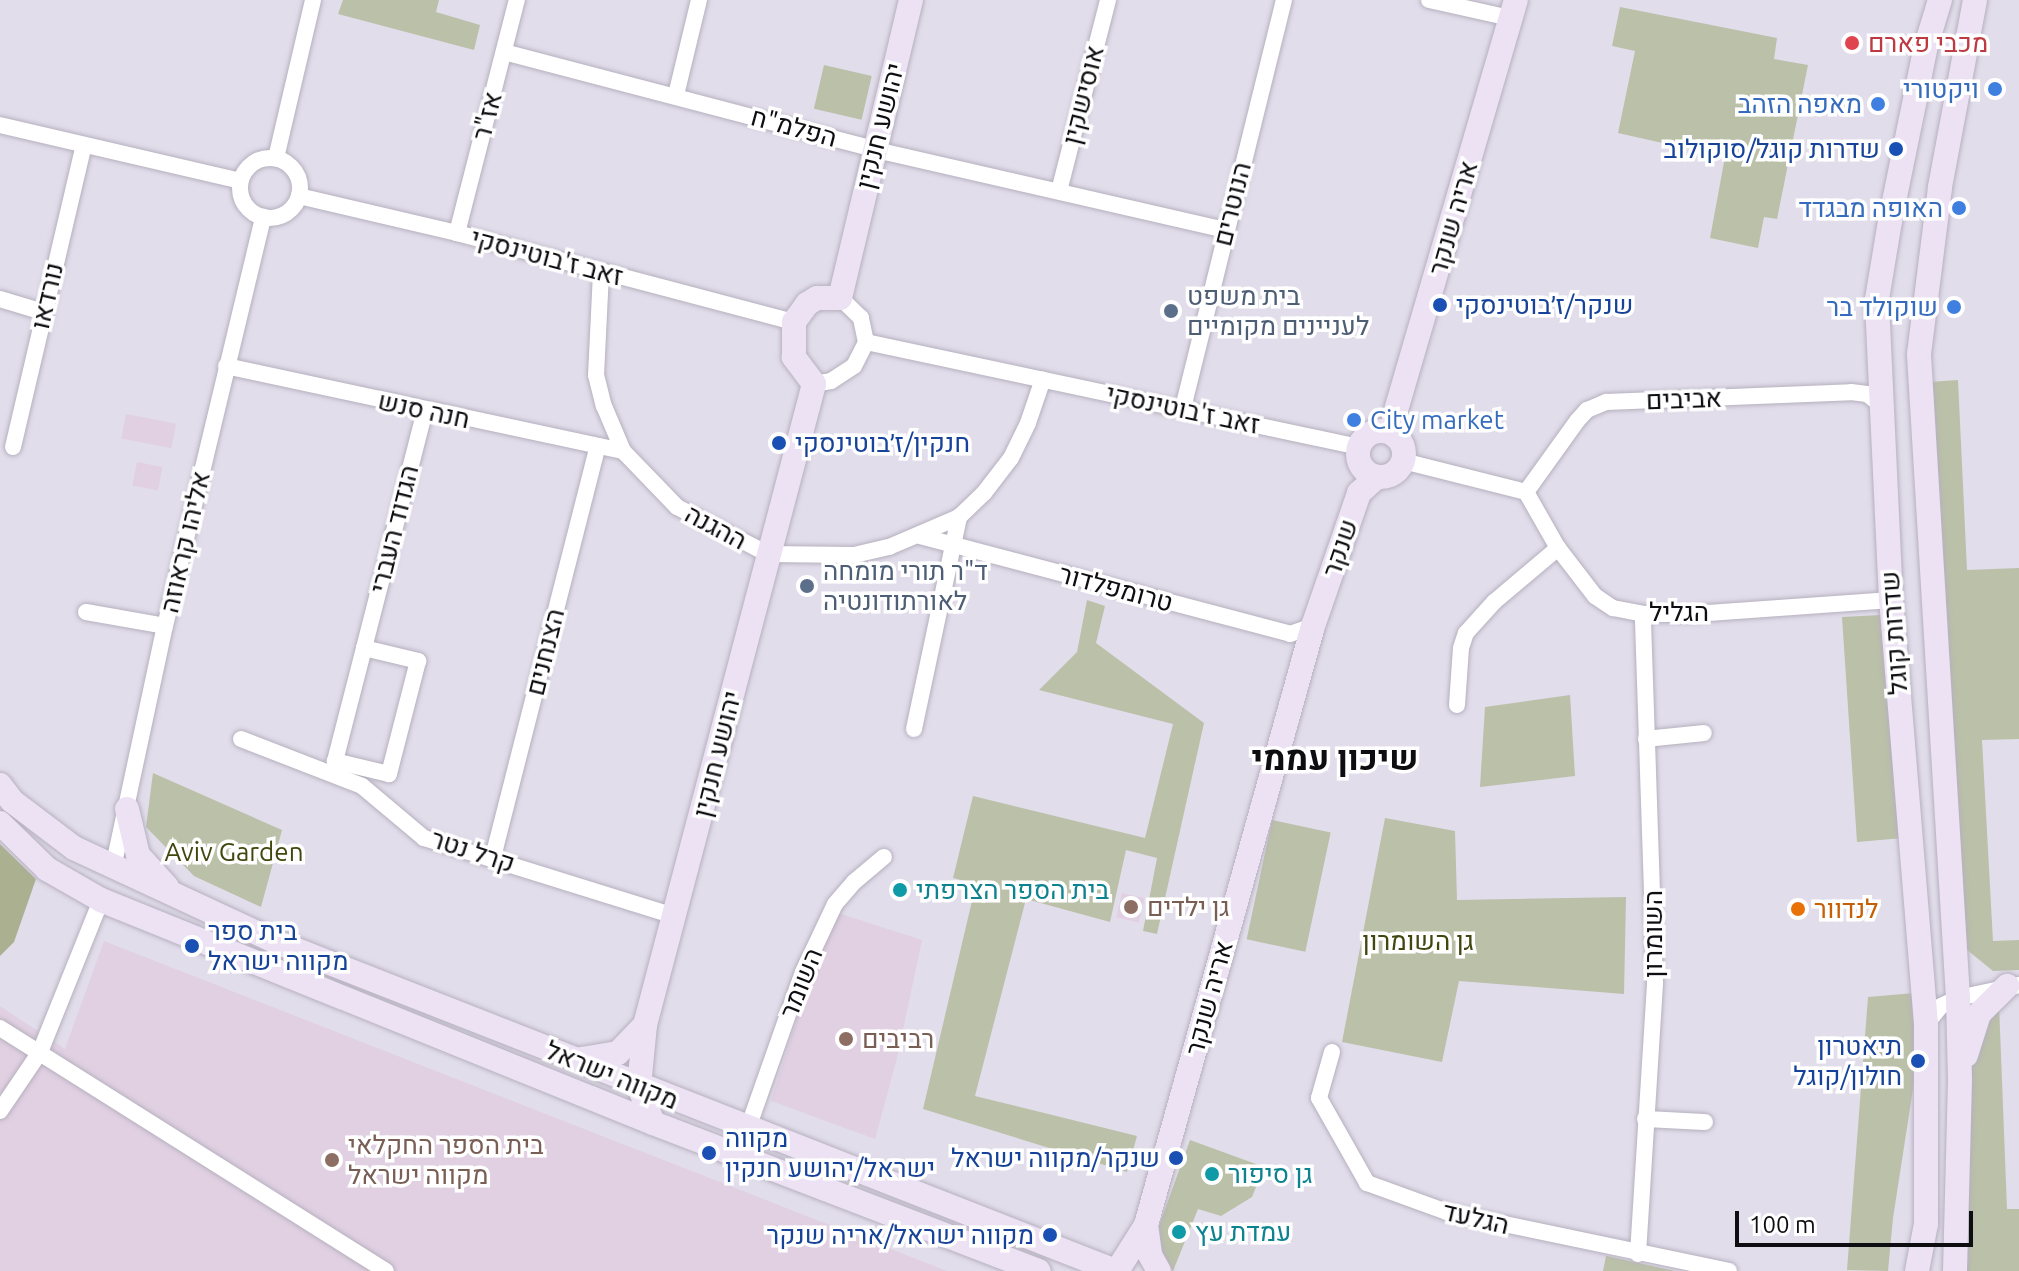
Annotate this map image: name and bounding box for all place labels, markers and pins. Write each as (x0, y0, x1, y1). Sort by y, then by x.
place label: מכבי פארם (1868, 27, 1988, 59)
marker: מכבי פארם (1843, 34, 1861, 52)
place label: ויקטורי (1903, 73, 1979, 105)
marker: ויקטורי (1986, 80, 2004, 98)
place label: מאפה הזהב (1738, 88, 1862, 120)
marker: מאפה הזהב (1869, 95, 1887, 113)
place label: שדרות קוגל/סוקולוב (1664, 133, 1880, 165)
marker: שדרות קוגל/סוקולוב (1887, 140, 1905, 158)
place label: האופה מבגדד (1798, 192, 1943, 224)
marker: האופה מבגדד (1950, 199, 1968, 217)
place label: בית משפט לעניינים מקומיים (1187, 280, 1369, 342)
place label: שנקר/ז׳בוטינסקי (1456, 289, 1633, 321)
place label: שוקולד בר (1827, 291, 1938, 323)
marker: שנקר/ז׳בוטינסקי (1431, 296, 1449, 314)
marker: שוקולד בר (1945, 298, 1963, 316)
marker: בית משפט לעניינים מקומיים (1162, 302, 1180, 320)
place label: City market (1370, 404, 1504, 436)
marker: City market (1345, 411, 1363, 429)
place label: חנקין/ז׳בוטינסקי (795, 427, 970, 459)
marker: חנקין/ז׳בוטינסקי (770, 434, 788, 452)
place label: ד"ר תורי מומחה לאורתודונטיה (823, 555, 988, 616)
marker: ד"ר תורי מומחה לאורתודונטיה (798, 577, 816, 595)
place label: בית הספר הצרפתי (916, 874, 1109, 906)
marker: בית הספר הצרפתי (891, 881, 909, 899)
place label: גן ילדים (1147, 891, 1230, 923)
place label: לנדוור (1814, 893, 1878, 925)
marker: גן ילדים (1122, 898, 1140, 916)
marker: לנדוור (1789, 900, 1807, 918)
place label: בית ספר מקווה ישראל (208, 915, 349, 976)
marker: בית ספר מקווה ישראל (183, 937, 201, 955)
place label: רביבים (862, 1023, 934, 1055)
marker: רביבים (837, 1030, 855, 1048)
place label: תיאטרון חולון/קוגל (1793, 1030, 1902, 1092)
marker: תיאטרון חולון/קוגל (1909, 1052, 1927, 1070)
place label: מקווה ישראל/יהושע חנקין (725, 1122, 935, 1184)
place label: בית הספר החקלאי מקווה ישראל (348, 1129, 544, 1190)
place label: שנקר/מקווה ישראל (951, 1142, 1160, 1174)
marker: מקווה ישראל/יהושע חנקין (700, 1144, 718, 1162)
marker: שנקר/מקווה ישראל (1167, 1149, 1185, 1167)
marker: בית הספר החקלאי מקווה ישראל (323, 1151, 341, 1169)
place label: גן סיפור (1228, 1158, 1313, 1190)
marker: גן סיפור (1203, 1165, 1221, 1183)
place label: עמדת עץ (1195, 1216, 1291, 1248)
place label: מקווה ישראל/אריה שנקר (766, 1219, 1034, 1251)
marker: עמדת עץ (1170, 1223, 1188, 1241)
marker: מקווה ישראל/אריה שנקר (1041, 1226, 1059, 1244)

